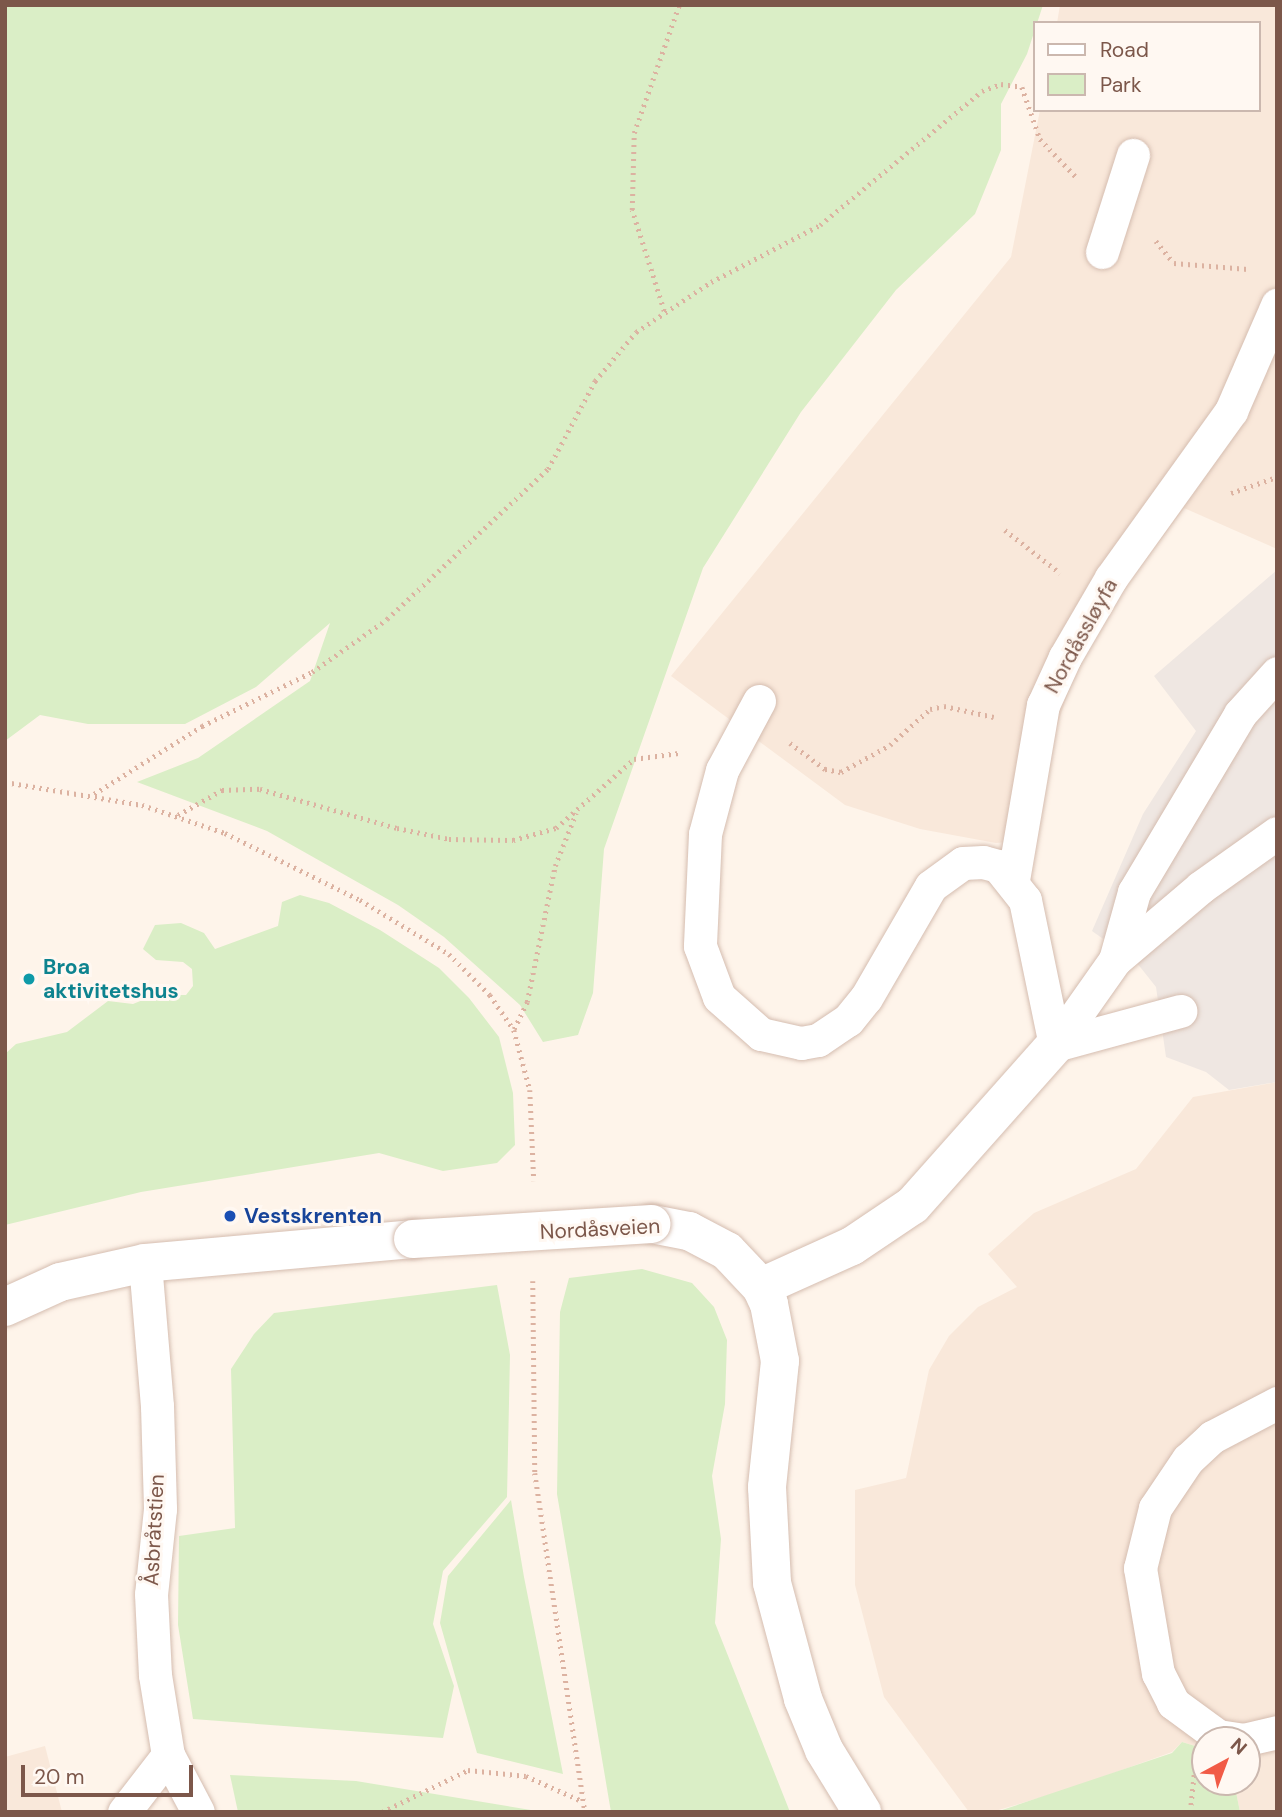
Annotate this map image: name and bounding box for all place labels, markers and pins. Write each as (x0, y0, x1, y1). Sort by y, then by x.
place label: Broa aktivitetshus (43, 954, 179, 1004)
marker: Broa aktivitetshus (21, 971, 37, 987)
place label: Vestskrenten (244, 1203, 382, 1229)
marker: Vestskrenten (222, 1208, 238, 1224)

